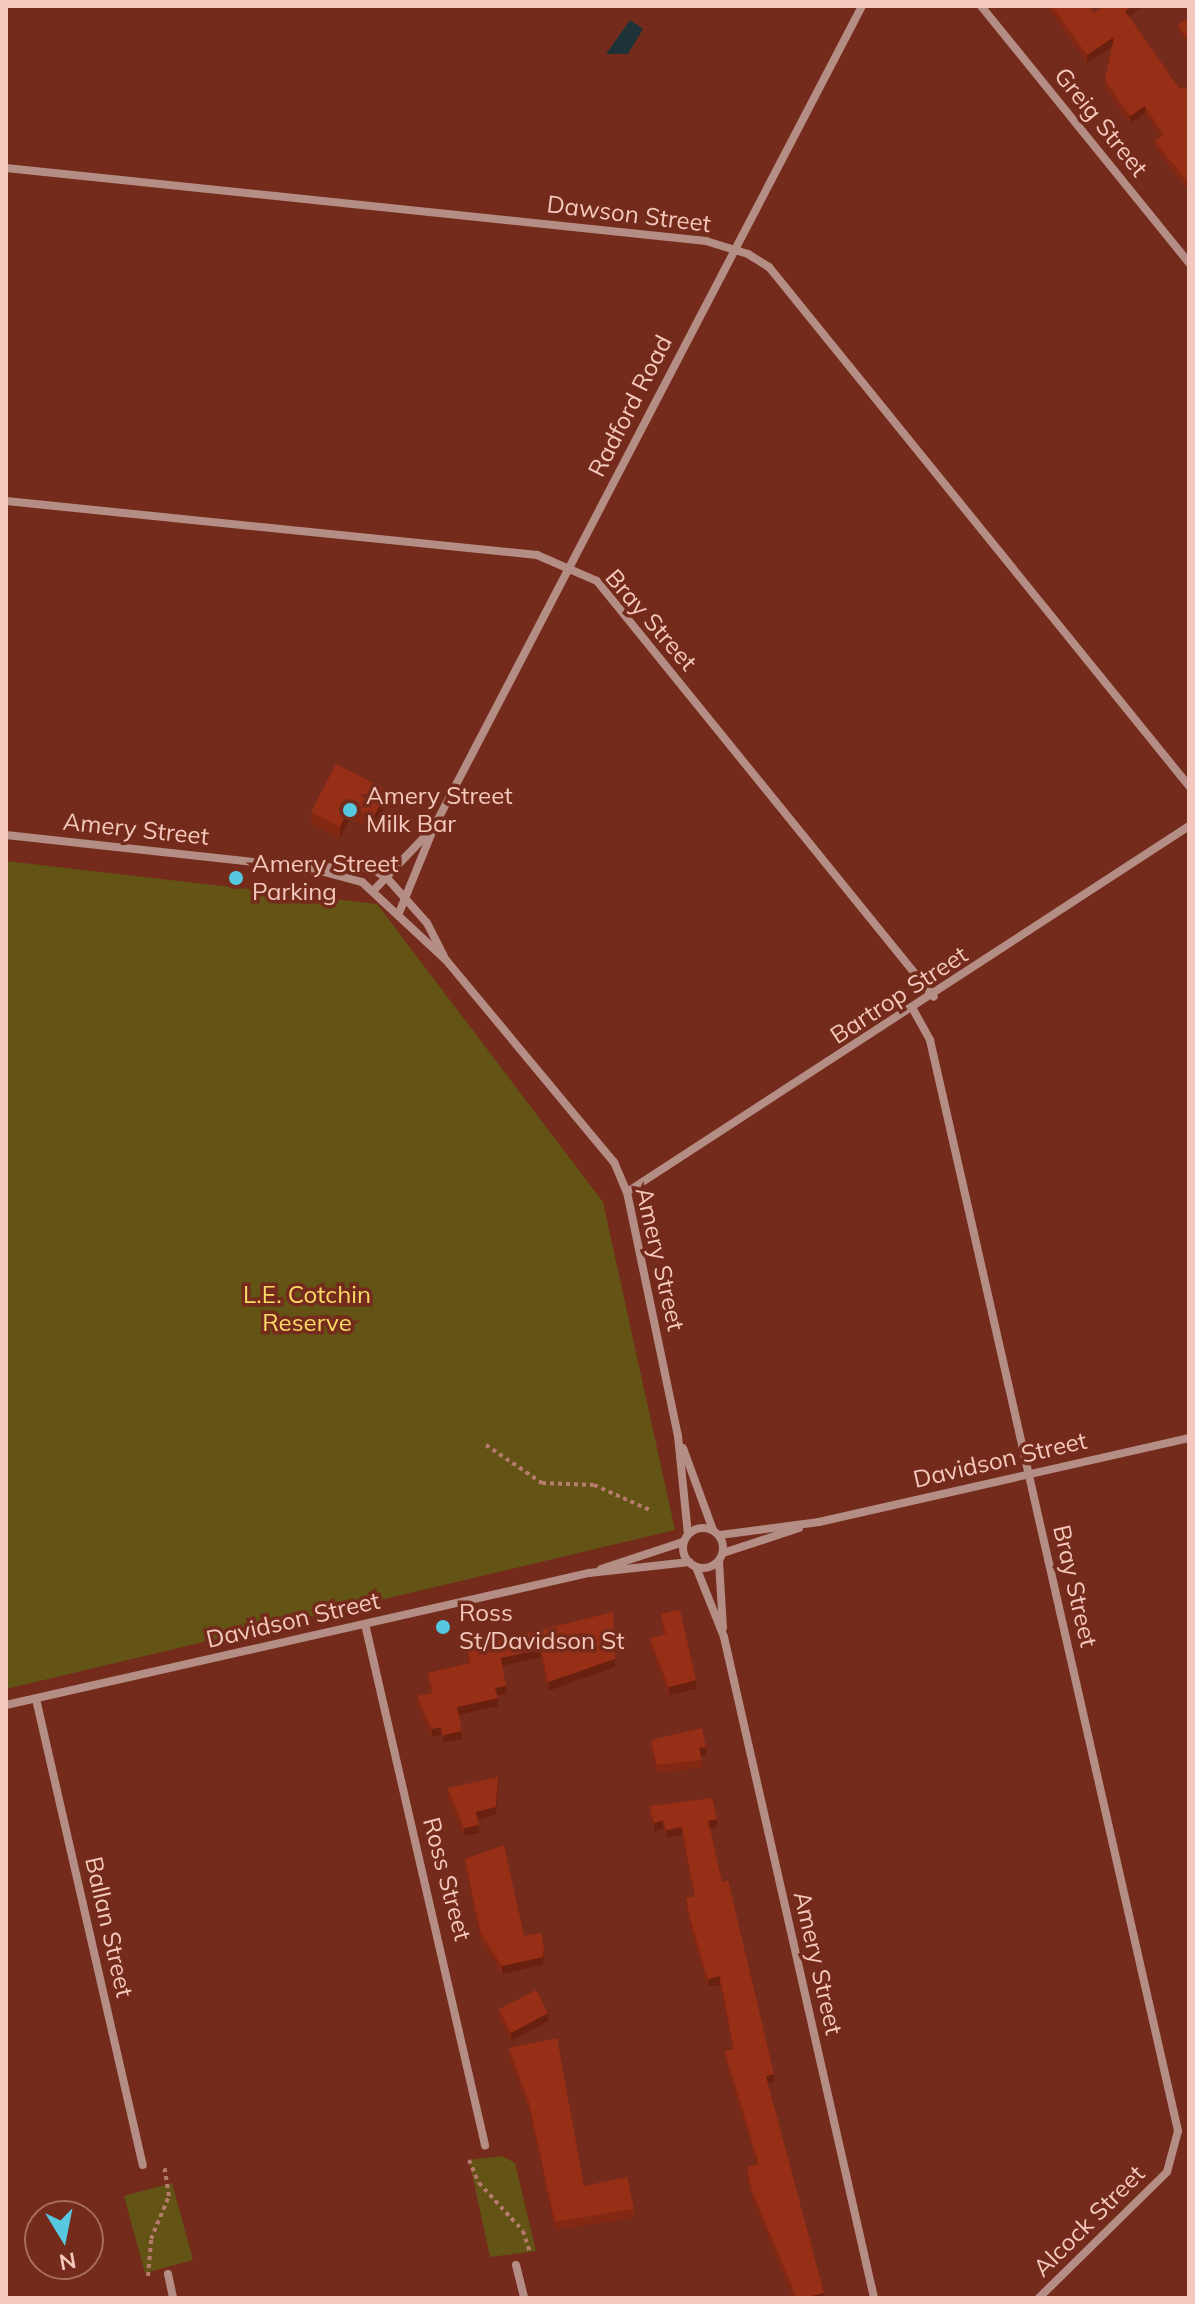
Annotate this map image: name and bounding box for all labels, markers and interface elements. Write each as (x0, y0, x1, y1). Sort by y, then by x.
street label: Greig Street (1048, 62, 1154, 182)
street label: Dawson Street (545, 190, 713, 238)
street label: Radford Road (582, 330, 678, 482)
street label: Bray Street (599, 564, 703, 676)
place label: Amery Street Milk Bar (366, 782, 513, 838)
marker: Amery Street Milk Bar (341, 801, 359, 819)
street label: Amery Street (62, 807, 210, 851)
place label: Amery Street Parking (252, 850, 399, 906)
marker: Amery Street Parking (227, 869, 245, 887)
street label: Bartrop Street (825, 940, 973, 1050)
street label: Amery Street (629, 1184, 691, 1334)
park label: L.E. Cotchin Reserve (243, 1281, 371, 1337)
street label: Davidson Street (910, 1426, 1090, 1494)
street label: Bray Street (1047, 1522, 1103, 1650)
street label: Davidson Street (203, 1586, 383, 1654)
place label: Ross St/Davidson St (459, 1599, 625, 1655)
marker: Ross St/Davidson St (434, 1618, 452, 1636)
street label: Ross Street (417, 1814, 477, 1944)
street label: Ballan Street (79, 1854, 139, 2000)
street label: Amery Street (787, 1888, 849, 2038)
street label: Alcock Street (1027, 2159, 1151, 2283)
north arrow (24, 2200, 104, 2280)
text: N (57, 2246, 78, 2277)

